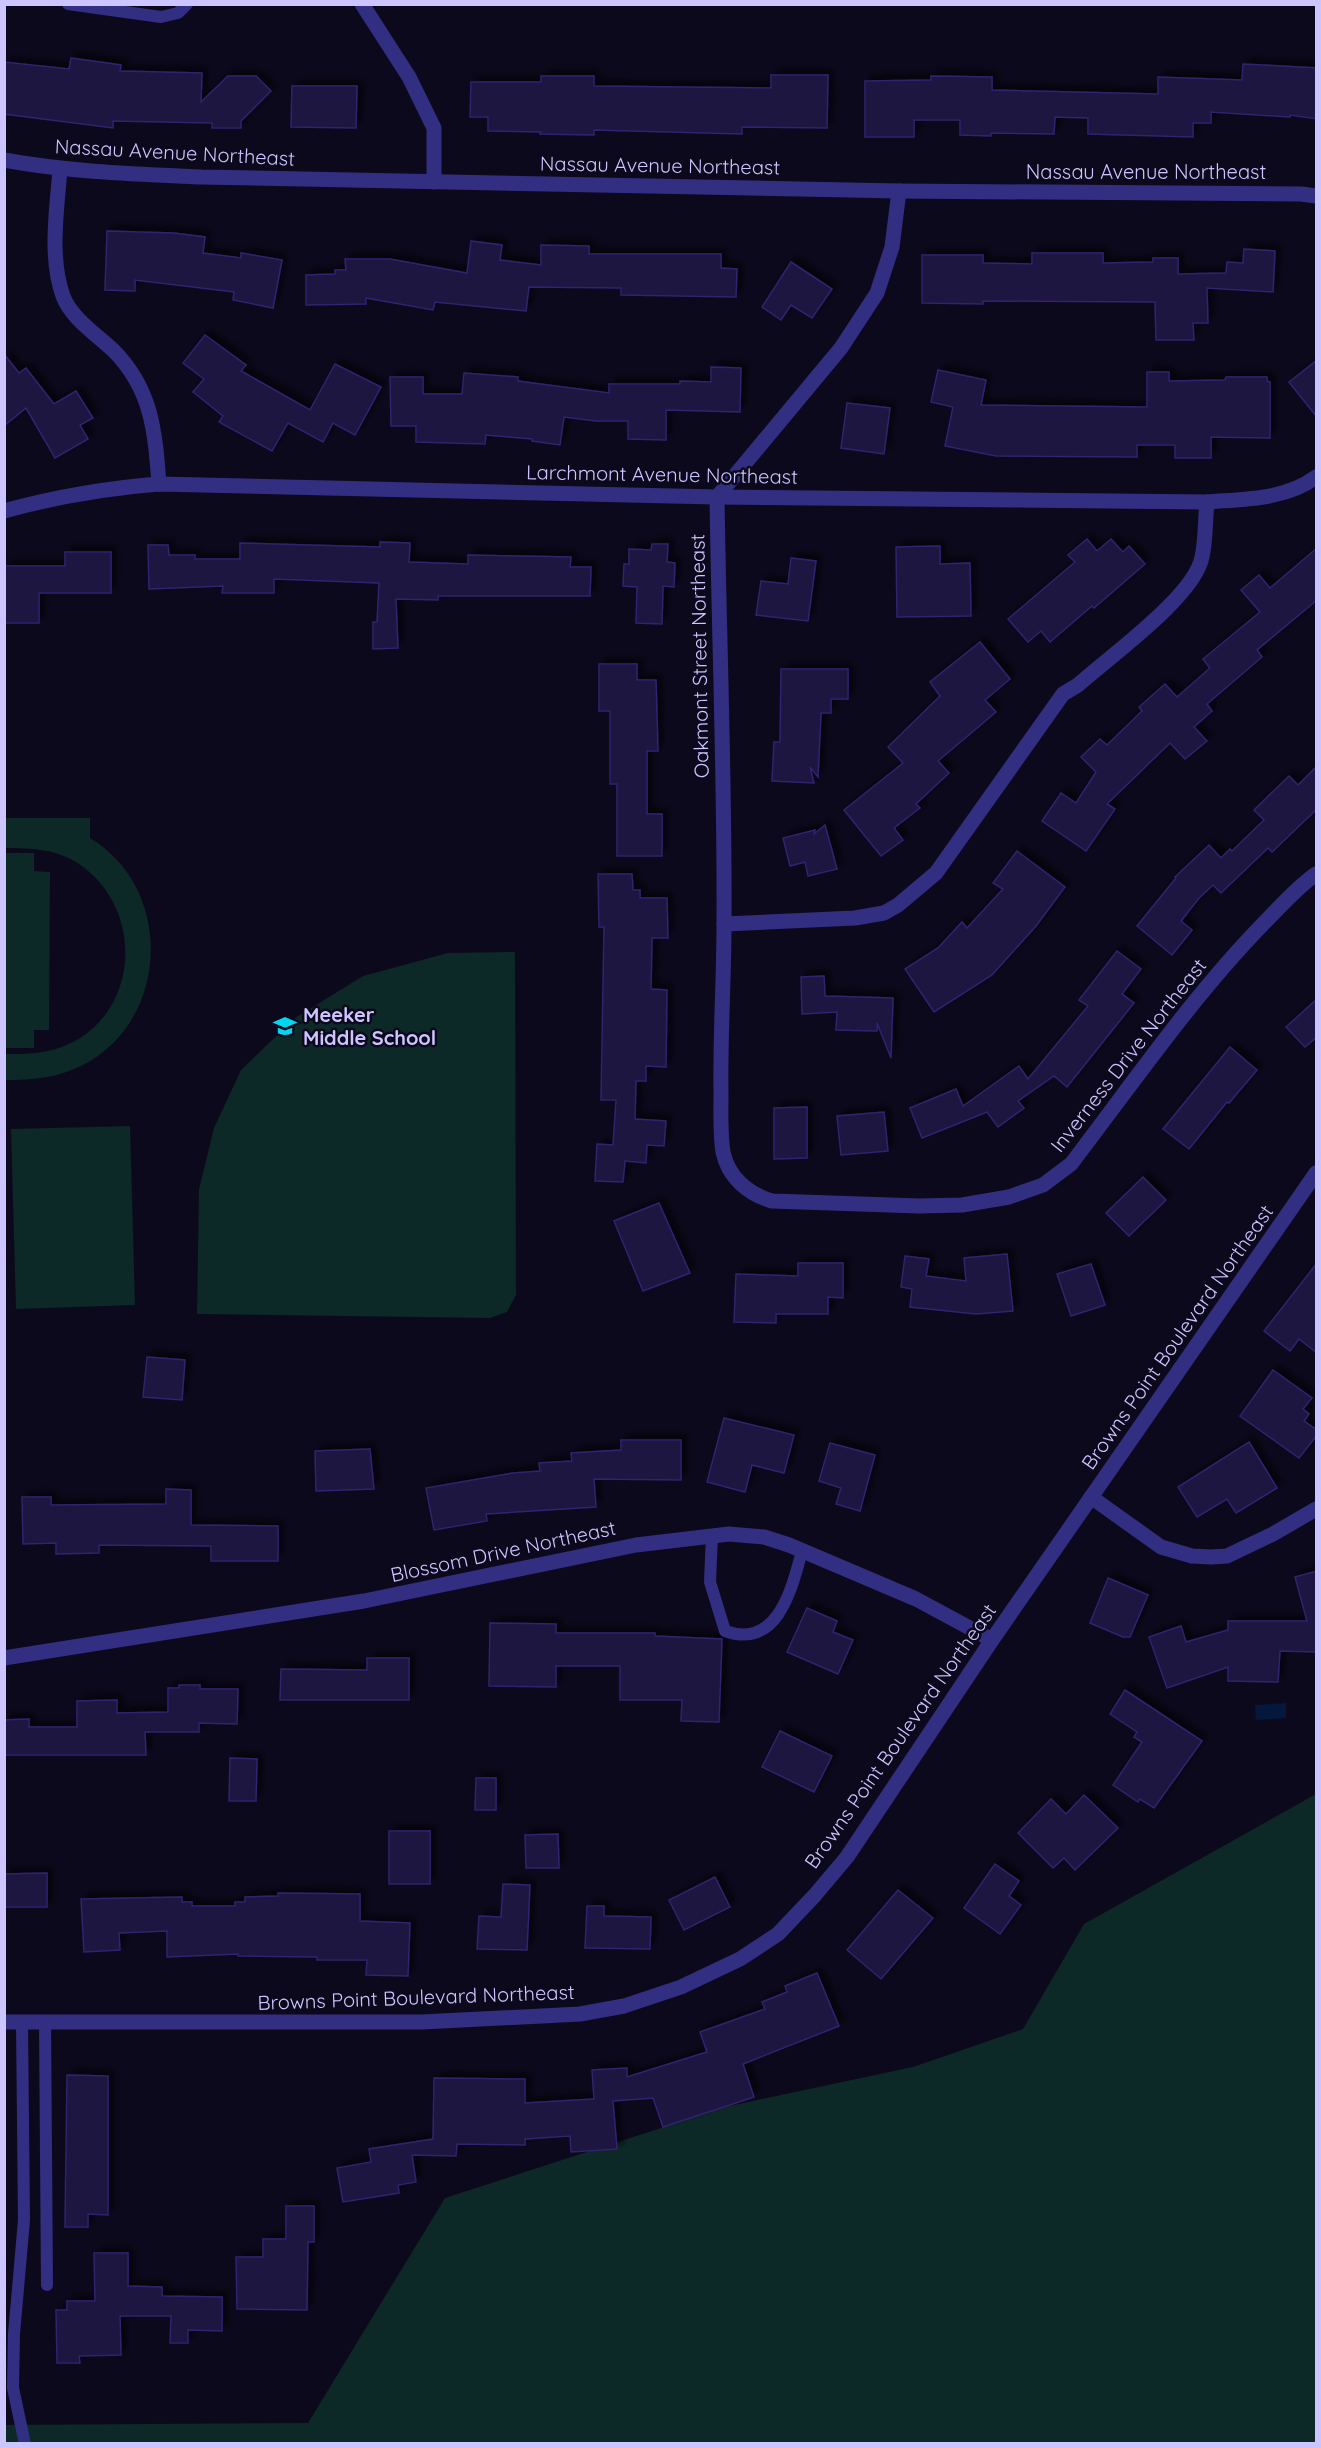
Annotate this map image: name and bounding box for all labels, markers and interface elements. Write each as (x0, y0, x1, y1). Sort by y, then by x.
street label: Nassau Avenue Northeast (54, 133, 296, 171)
street label: Nassau Avenue Northeast (540, 150, 781, 180)
street label: Nassau Avenue Northeast (1026, 159, 1266, 184)
street label: Larchmont Avenue Northeast (526, 459, 798, 489)
street label: Oakmont Street Northeast (684, 533, 714, 778)
street label: Inverness Drive Northeast (1045, 953, 1211, 1157)
place label: Meeker Middle School (303, 1002, 436, 1050)
school or university icon: Meeker Middle School (272, 1013, 298, 1039)
street label: Browns Point Boulevard Northeast (1076, 1200, 1278, 1474)
street label: Blossom Drive Northeast (388, 1515, 618, 1587)
street label: Browns Point Boulevard Northeast (799, 1599, 1001, 1873)
street label: Browns Point Boulevard Northeast (257, 1979, 575, 2015)

